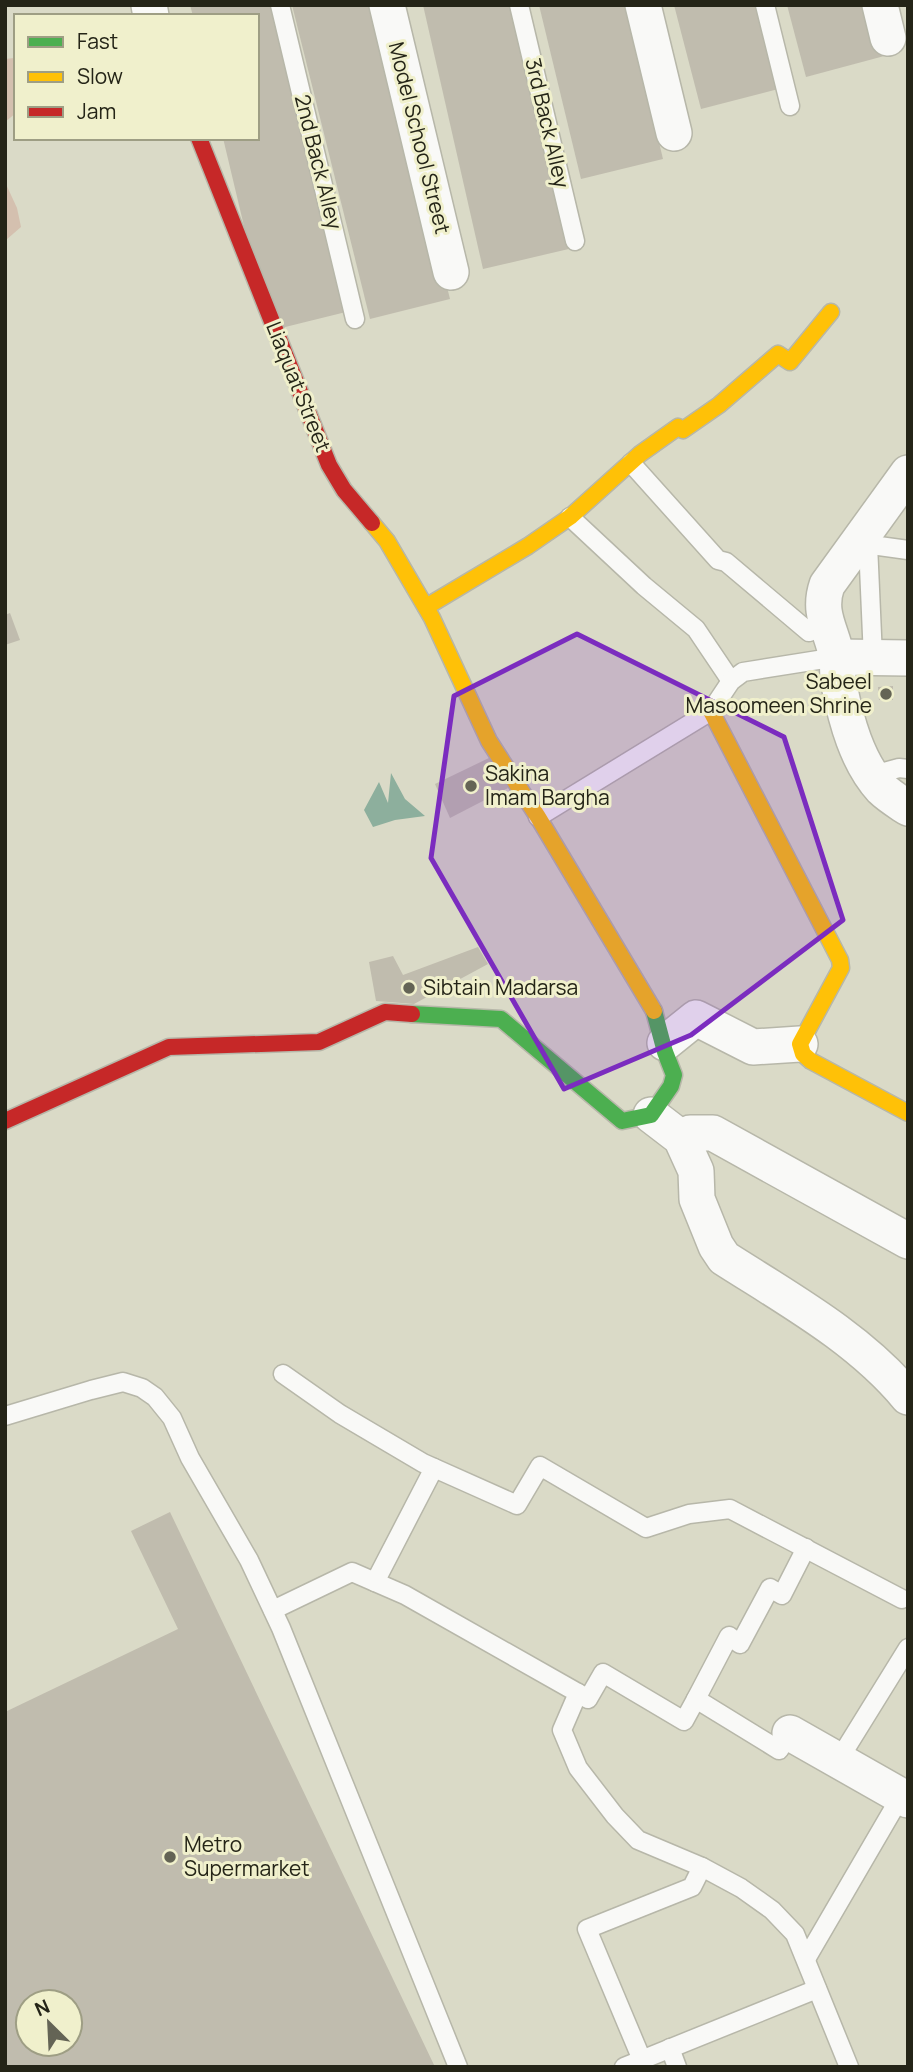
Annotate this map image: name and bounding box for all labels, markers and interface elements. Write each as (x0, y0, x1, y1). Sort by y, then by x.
legend (14, 14, 259, 140)
text: Fast (77, 27, 118, 55)
street label: Model School Street (383, 39, 457, 237)
street label: 3rd Back Alley (519, 55, 577, 191)
text: Slow (77, 62, 123, 90)
street label: 2nd Back Alley (289, 91, 349, 232)
text: Jam (77, 97, 116, 125)
street label: Liaquat Street (260, 317, 338, 456)
place label: Sabeel Masoomeen Shrine (686, 667, 872, 719)
marker: Sabeel Masoomeen Shrine (878, 686, 894, 702)
place label: Sakina Imam Bargha (485, 759, 610, 811)
marker: Sakina Imam Bargha (463, 778, 479, 794)
place label: Sibtain Madarsa (423, 973, 578, 1001)
marker: Sibtain Madarsa (401, 980, 417, 996)
place label: Metro Supermarket (184, 1830, 310, 1882)
marker: Metro Supermarket (162, 1849, 178, 1865)
north arrow (14, 1988, 84, 2058)
text: N (31, 1993, 54, 2022)

